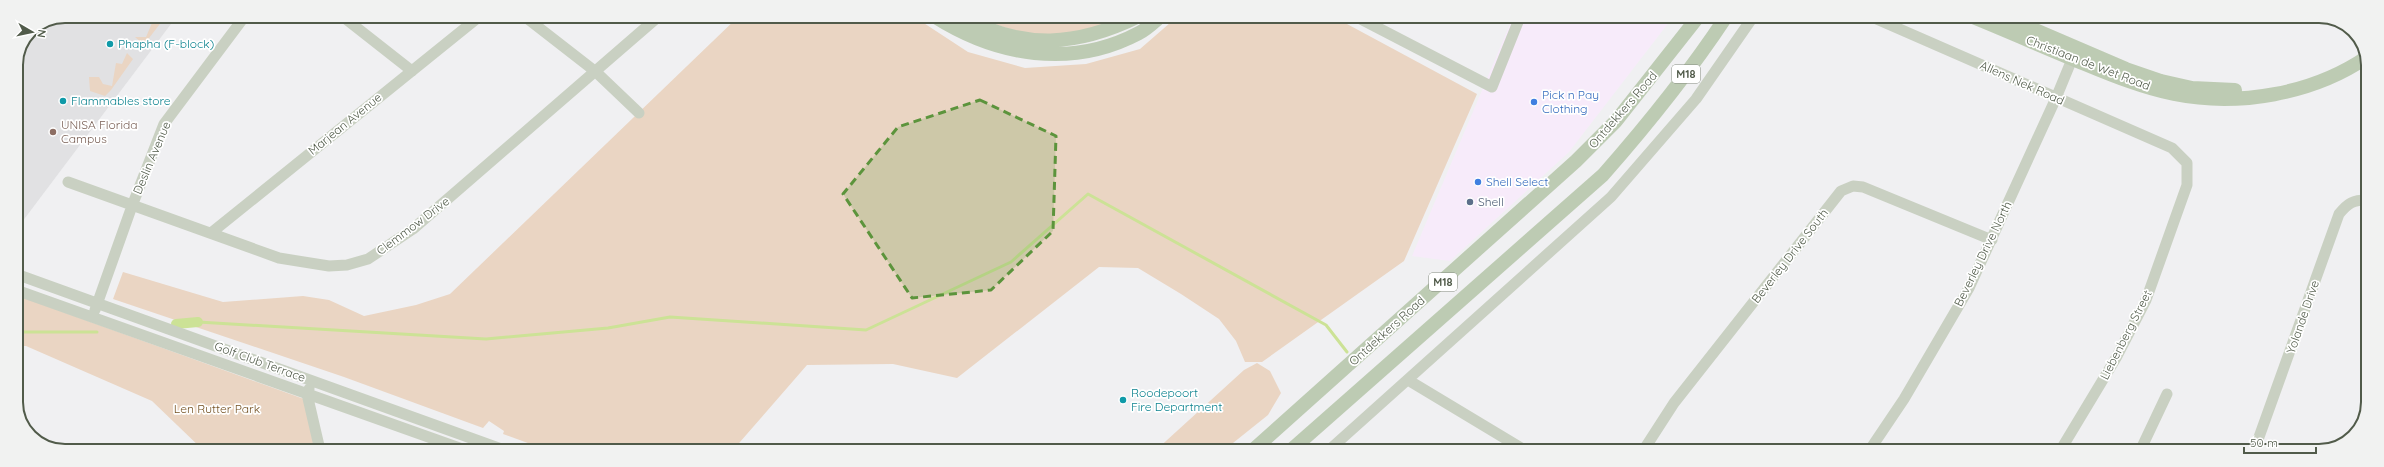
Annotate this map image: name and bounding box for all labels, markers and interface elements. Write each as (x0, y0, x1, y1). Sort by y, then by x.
north arrow (12, 12, 52, 52)
text: N (34, 28, 49, 39)
street label: Christiaan de Wet Road (2024, 32, 2152, 93)
place label: Phapha (F-block) (118, 36, 214, 51)
marker: Phapha (F-block) (105, 39, 115, 49)
street label: Allens Nek Road (1978, 57, 2067, 108)
road number: M18 (1672, 65, 1700, 83)
street label: Ontdekkers Road (1585, 68, 1660, 151)
place label: Pick n Pay Clothing (1542, 87, 1599, 116)
street label: Marjean Avenue (305, 89, 385, 158)
place label: Flammables store (71, 93, 171, 108)
marker: Flammables store (58, 96, 68, 106)
marker: Pick n Pay Clothing (1529, 97, 1539, 107)
place label: UNISA Florida Campus (61, 117, 138, 146)
street label: Deslin Avenue (129, 119, 174, 197)
marker: UNISA Florida Campus (48, 127, 58, 137)
place label: Shell Select (1486, 174, 1548, 189)
marker: Shell Select (1473, 177, 1483, 187)
street label: Clemmow Drive (373, 193, 452, 258)
place label: Shell (1478, 194, 1504, 209)
marker: Shell (1465, 197, 1475, 207)
street label: Beverley Drive North (1951, 199, 2015, 309)
street label: Beverley Drive South (1748, 206, 1831, 306)
road number: M18 (1429, 273, 1457, 291)
street label: Yolande Drive (2283, 278, 2322, 356)
street label: Liebenberg Street (2096, 287, 2155, 382)
street label: Ontdekkers Road (1346, 293, 1428, 369)
street label: Golf Club Terrace (213, 338, 308, 385)
place label: Roodepoort Fire Department (1131, 385, 1222, 414)
marker: Roodepoort Fire Department (1118, 395, 1128, 405)
park label: Len Rutter Park (174, 401, 260, 416)
scale bar (2244, 429, 2316, 455)
text: 50 m (2250, 435, 2278, 450)

